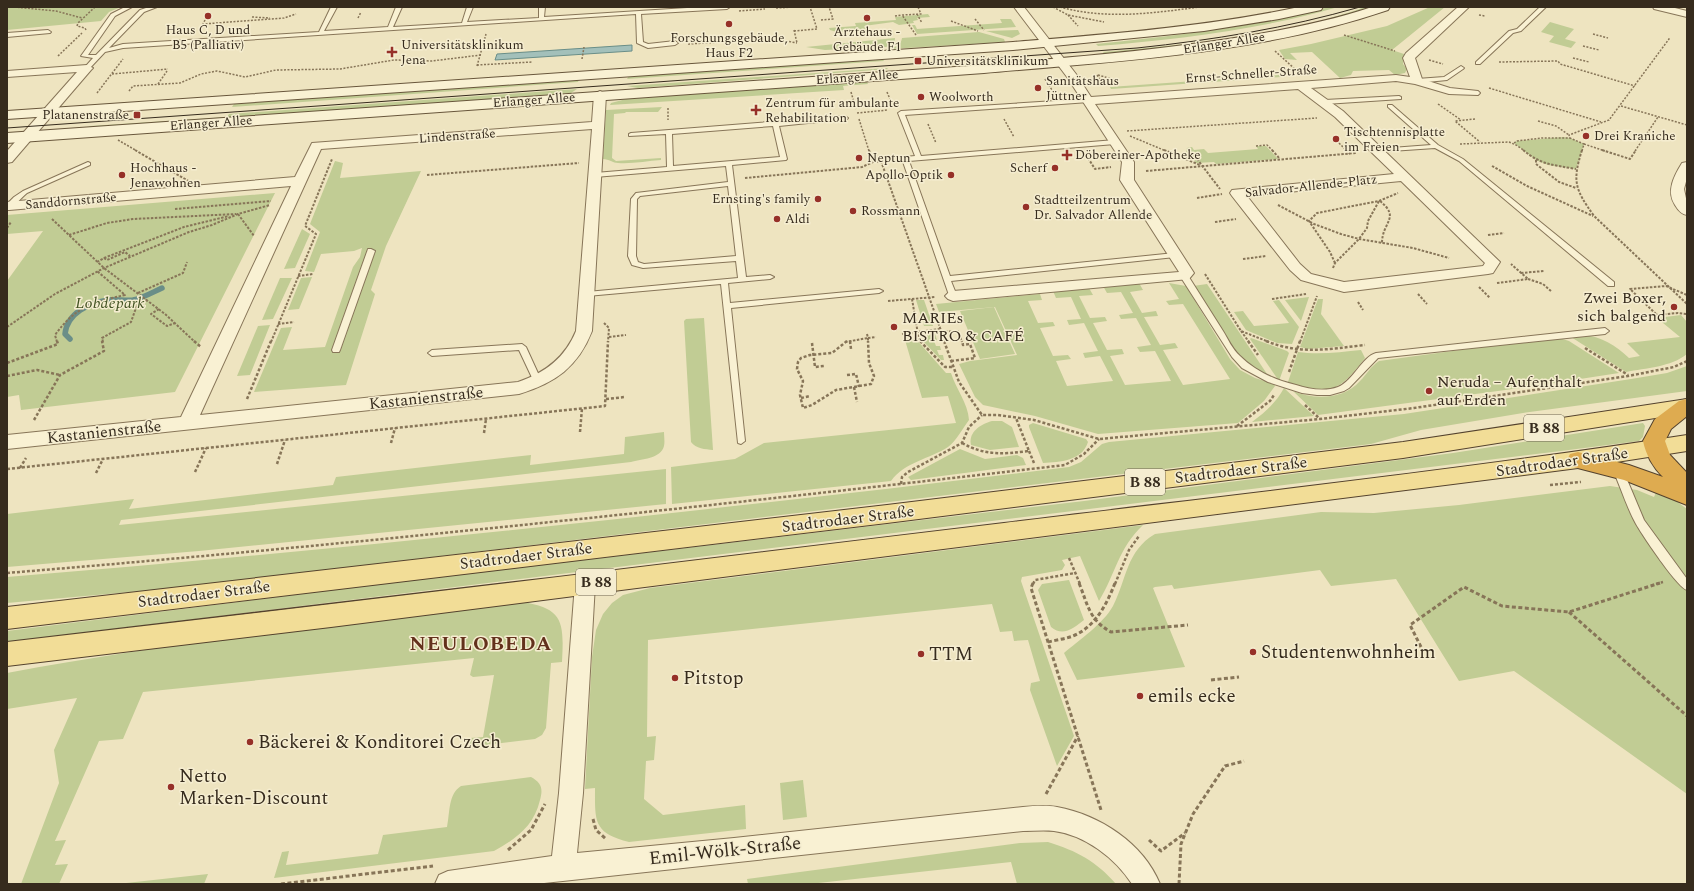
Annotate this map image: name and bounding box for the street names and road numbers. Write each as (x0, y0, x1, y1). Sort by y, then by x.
street label: Erlanger Allee (1182, 27, 1266, 59)
street label: Ernst-Schneller-Straße (1184, 59, 1318, 89)
street label: Erlanger Allee (815, 64, 899, 90)
street label: Erlanger Allee (492, 87, 576, 113)
street label: Erlanger Allee (169, 110, 253, 136)
street label: Lindenstraße (418, 123, 496, 149)
street label: Salvador-Allende-Platz (1244, 169, 1378, 203)
street label: Sanddornstraße (25, 187, 117, 215)
street label: Kastanienstraße (368, 380, 484, 416)
street label: Kastanienstraße (46, 414, 162, 450)
road number: B 88 (1524, 415, 1564, 441)
street label: Stadtrodaer Straße (1494, 441, 1630, 483)
street label: Stadtrodaer Straße (1174, 450, 1308, 490)
road number: B 88 (1125, 469, 1165, 495)
street label: Stadtrodaer Straße (781, 499, 915, 539)
street label: Stadtrodaer Straße (459, 536, 593, 576)
road number: B 88 (576, 569, 616, 595)
street label: Stadtrodaer Straße (137, 574, 271, 614)
street label: Emil-Wölk-Straße (647, 829, 803, 873)

